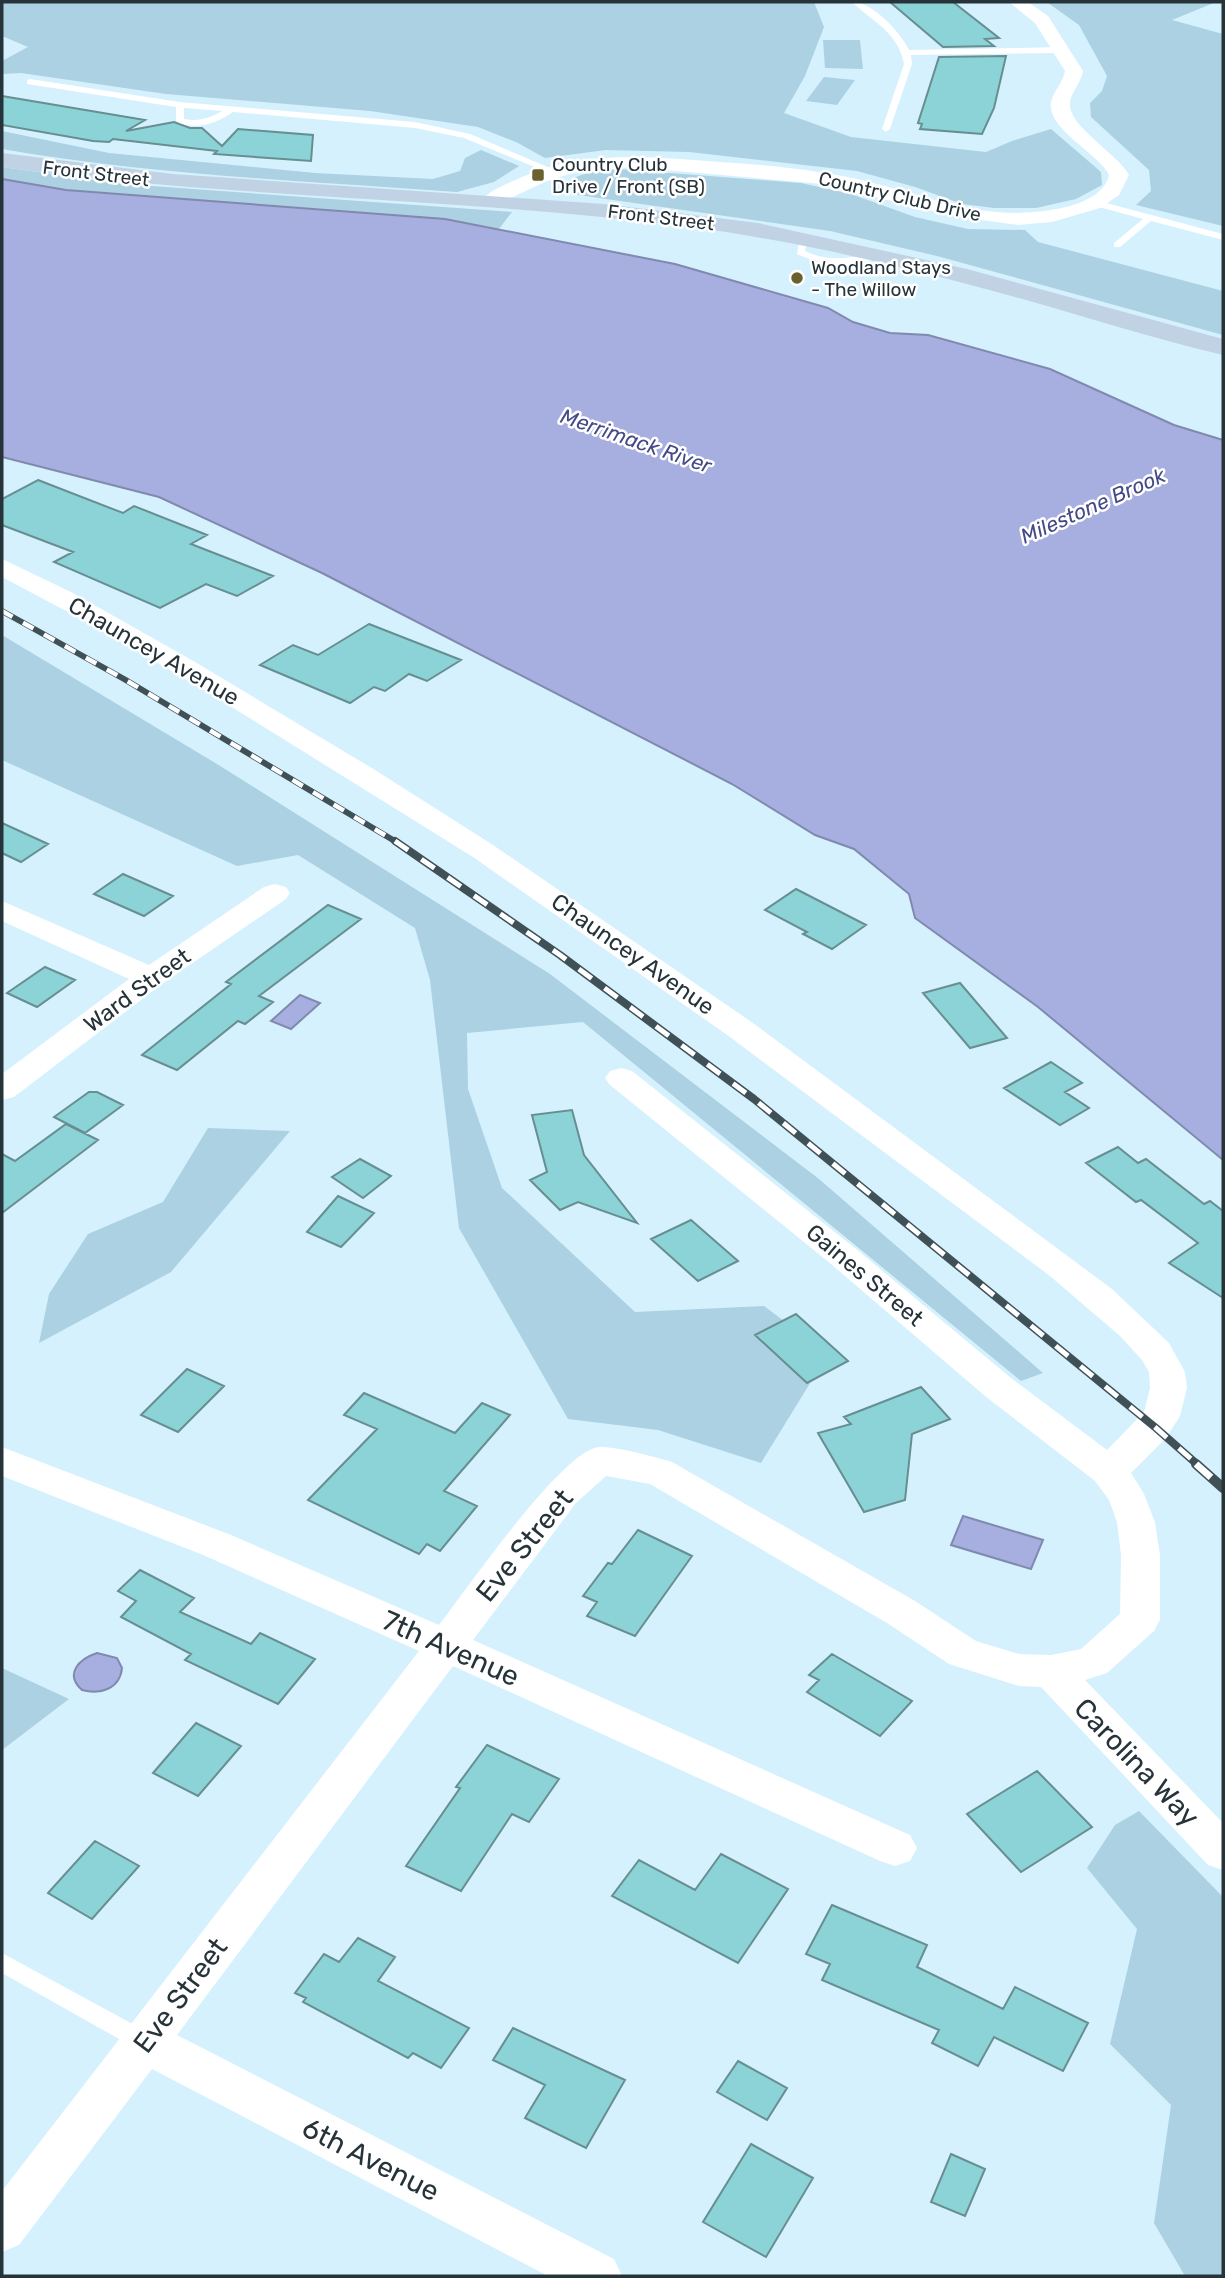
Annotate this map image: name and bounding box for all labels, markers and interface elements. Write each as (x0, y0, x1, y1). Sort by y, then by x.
place label: Country Club Drive / Front (SB) (552, 153, 705, 198)
street label: Front Street (41, 156, 151, 192)
marker: Country Club Drive / Front (SB) (530, 167, 546, 183)
street label: Country Club Drive (816, 167, 983, 226)
street label: Front Street (606, 200, 716, 236)
place label: Woodland Stays - The Willow (811, 256, 951, 301)
marker: Woodland Stays - The Willow (789, 270, 805, 286)
water label: Merrimack River (557, 403, 716, 478)
water label: Milestone Brook (1016, 462, 1170, 549)
street label: Chauncey Avenue (64, 591, 244, 711)
street label: Chauncey Avenue (546, 887, 720, 1021)
street label: Ward Street (78, 942, 196, 1038)
street label: Gaines Street (801, 1218, 929, 1332)
street label: Eve Street (469, 1482, 580, 1608)
street label: 7th Avenue (377, 1604, 524, 1693)
street label: Carolina Way (1067, 1691, 1206, 1833)
street label: Eve Street (127, 1931, 234, 2059)
street label: 6th Avenue (297, 2111, 445, 2208)

